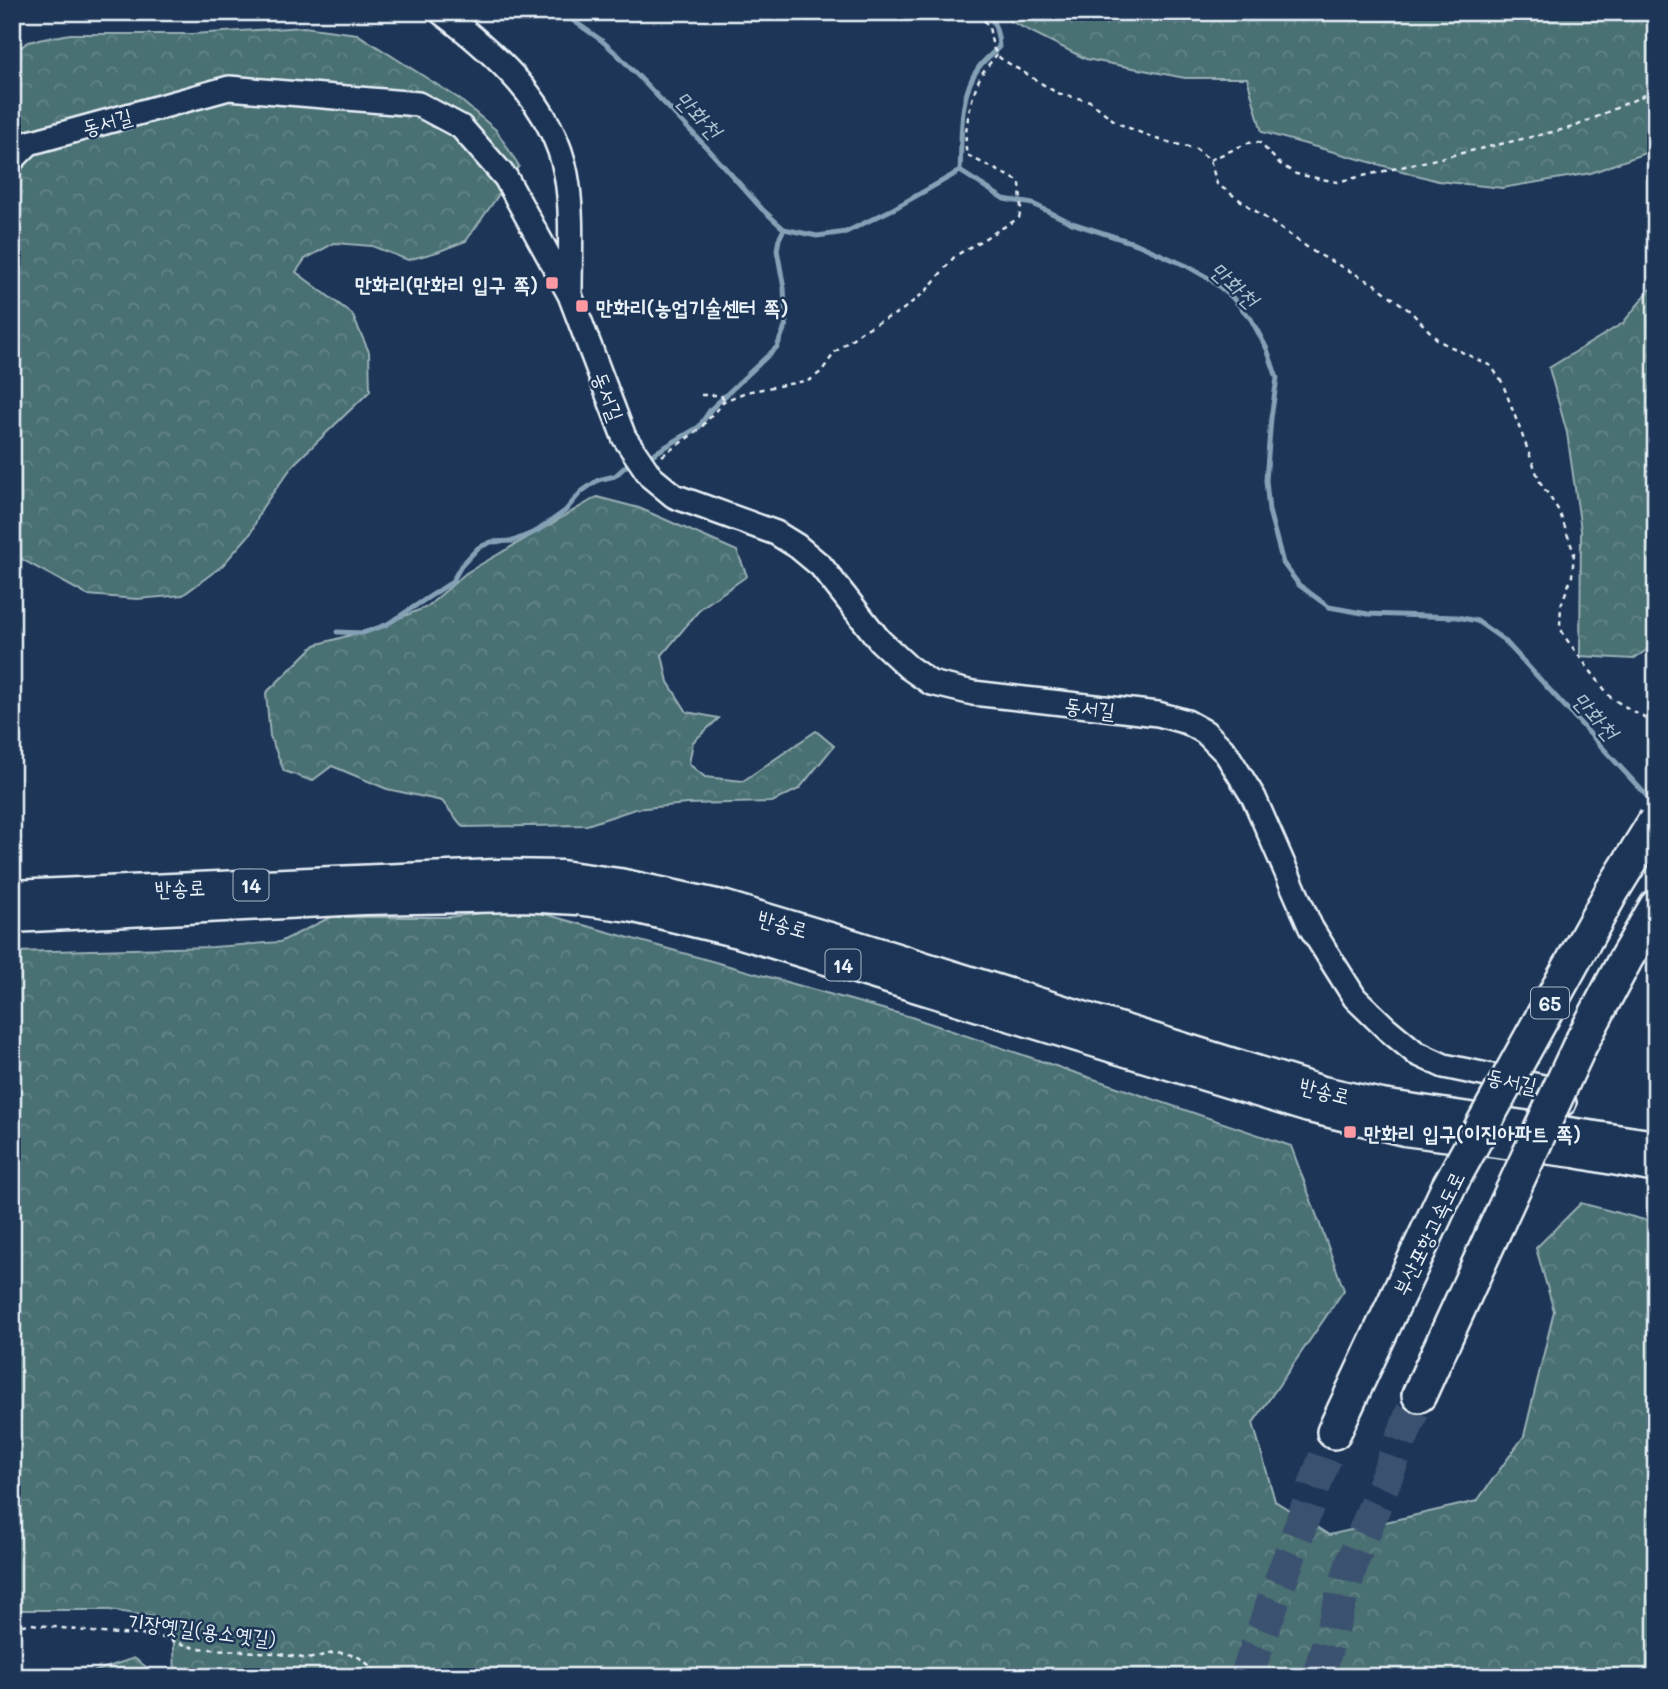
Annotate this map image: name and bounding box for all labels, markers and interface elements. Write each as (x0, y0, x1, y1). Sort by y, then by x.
water label: 만화천 (669, 84, 731, 146)
street label: 동서길 (79, 101, 135, 141)
water label: 만화천 (1204, 254, 1268, 315)
place label: 만화리(만화리 입구 쪽) (355, 270, 538, 297)
marker: 만화리(만화리 입구 쪽) (544, 275, 560, 291)
place label: 만화리(농업기술센터 쪽) (596, 293, 788, 320)
marker: 만화리(농업기술센터 쪽) (574, 298, 590, 314)
street label: 동서길 (587, 367, 631, 425)
water label: 만화천 (1566, 684, 1627, 748)
street label: 동서길 (1063, 691, 1117, 724)
road number: 14 (233, 870, 268, 900)
street label: 반송로 (154, 873, 206, 901)
street label: 반송로 (755, 903, 811, 943)
road number: 14 (826, 950, 860, 981)
road number: 65 (1531, 987, 1569, 1018)
street label: 동서길 (1484, 1062, 1540, 1098)
street label: 반송로 (1297, 1071, 1353, 1109)
place label: 만화리 입구(이진아파트 쪽) (1364, 1119, 1581, 1146)
marker: 만화리 입구(이진아파트 쪽) (1342, 1124, 1358, 1140)
street label: 부산포항고속도로 (1386, 1166, 1470, 1300)
street label: 기장옛길(용소옛길) (126, 1606, 278, 1652)

